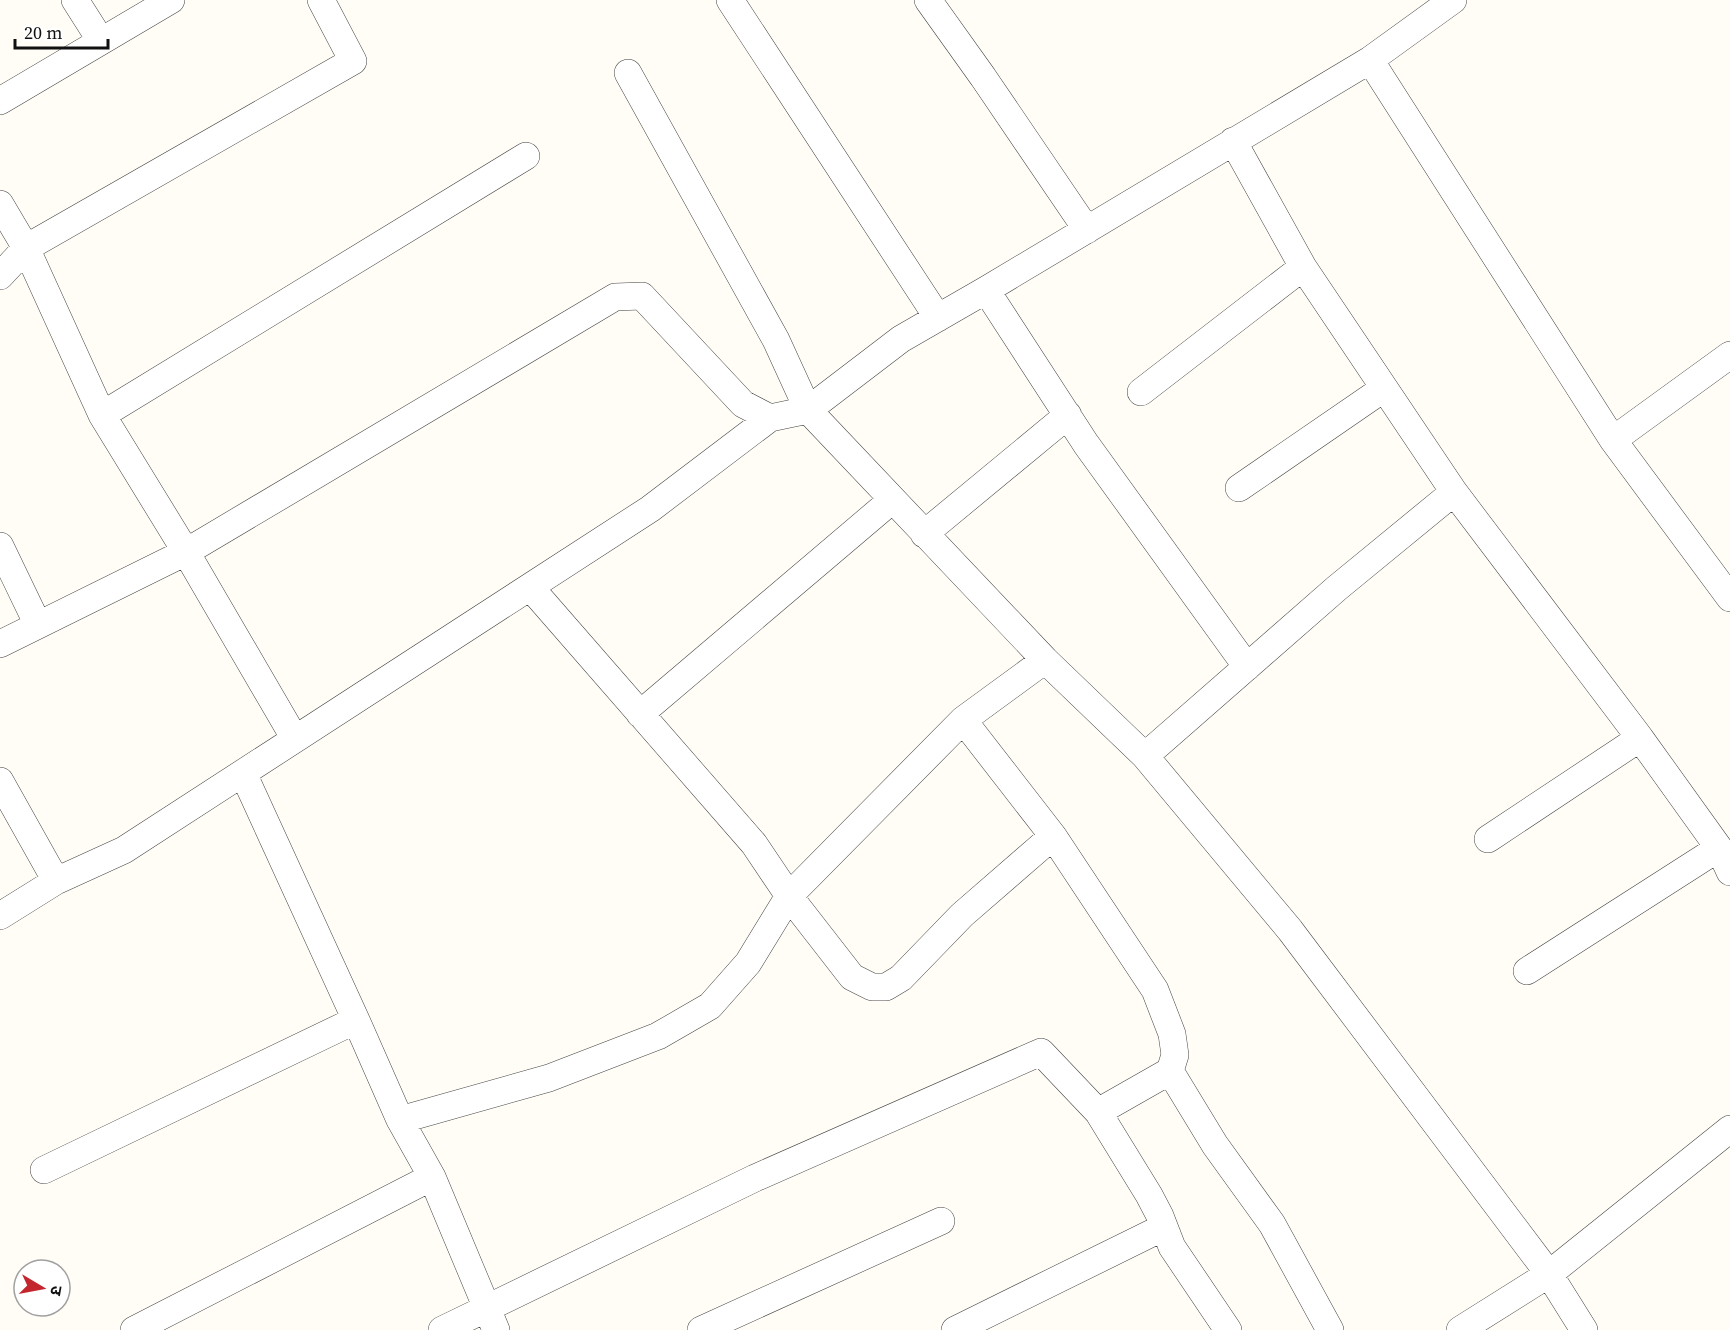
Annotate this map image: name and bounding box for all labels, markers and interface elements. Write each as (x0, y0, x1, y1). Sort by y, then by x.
scale bar (15, 12, 108, 50)
text: 20 m (24, 20, 62, 45)
north arrow (12, 1258, 72, 1318)
text: उ (45, 1284, 68, 1298)

